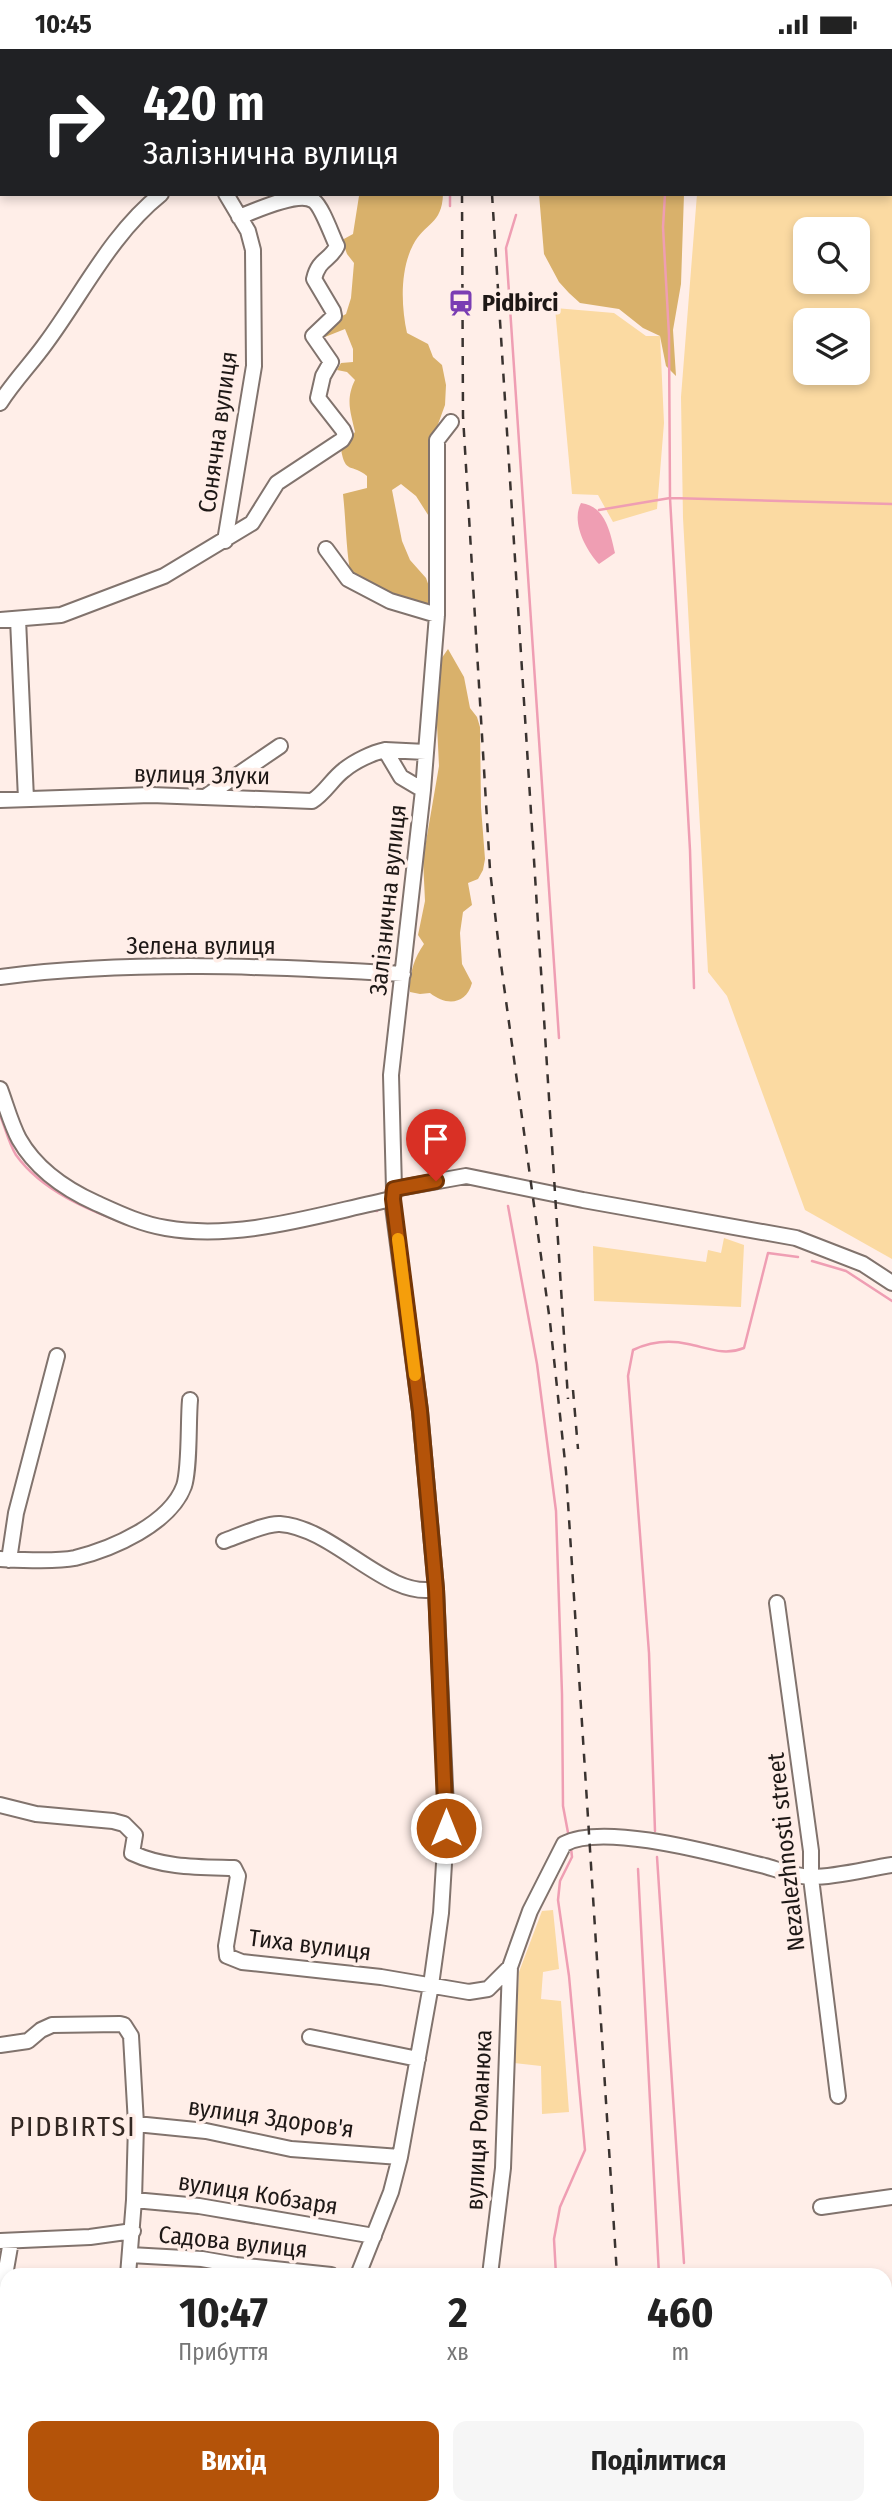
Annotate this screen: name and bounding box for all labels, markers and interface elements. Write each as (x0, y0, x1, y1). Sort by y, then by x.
text: 10:45 (35, 9, 92, 40)
text: 420 m (143, 74, 265, 133)
icon: right (28, 77, 119, 168)
text: Залізнична вулиця (143, 134, 399, 172)
map controls (793, 217, 870, 385)
button: search (793, 217, 870, 294)
station icon: Pidbirci (446, 288, 476, 318)
place label: Pidbirci (482, 289, 558, 317)
button: layers (793, 308, 870, 385)
street label: Сонячна вулиця (193, 349, 243, 515)
street label: вулиця Злуки (134, 760, 270, 790)
street label: Залізнична вулиця (364, 803, 412, 997)
street label: Зелена вулиця (126, 932, 276, 960)
pin (406, 1109, 466, 1181)
icon: arrive (417, 1120, 455, 1158)
street label: Nezalezhnosti street (762, 1751, 810, 1953)
position arrow (409, 1791, 483, 1865)
street label: Тиха вулиця (247, 1924, 373, 1966)
street label: вулиця Романюка (460, 2029, 498, 2211)
street label: вулиця Здоров'я (186, 2093, 356, 2143)
district label: PIDBIRTSI (9, 2110, 137, 2143)
street label: вулиця Кобзаря (176, 2168, 340, 2220)
street label: Садова вулиця (157, 2220, 309, 2264)
text: 10:47 (179, 2288, 268, 2338)
text: 2 (448, 2288, 468, 2338)
text: 460 (647, 2288, 714, 2338)
text: Прибуття (178, 2338, 269, 2366)
text: хв (447, 2338, 469, 2366)
text: m (672, 2338, 689, 2366)
button: Вихід (28, 2421, 439, 2501)
button: Поділитися (453, 2421, 864, 2501)

